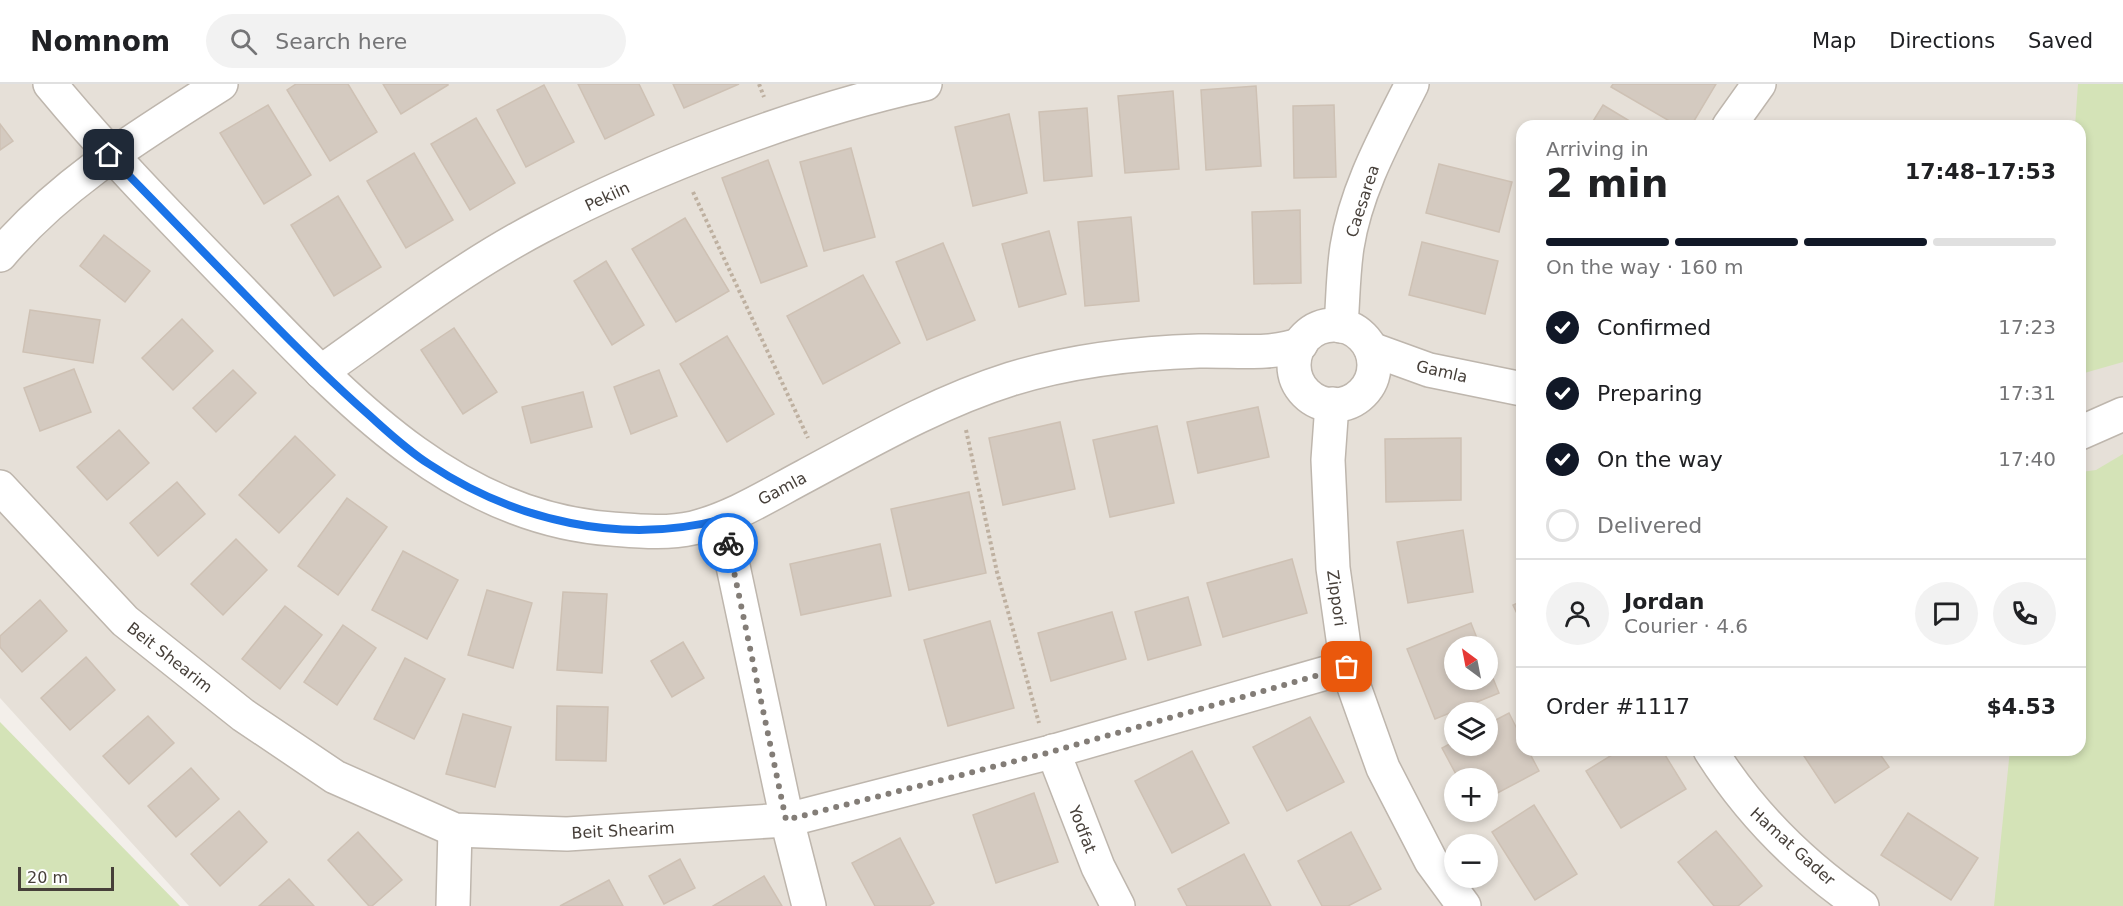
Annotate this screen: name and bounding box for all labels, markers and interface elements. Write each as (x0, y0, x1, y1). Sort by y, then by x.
search box (206, 14, 626, 68)
text: Nomnom (30, 25, 170, 58)
icon: search (227, 25, 260, 58)
text: Search here (275, 29, 407, 54)
text: Map (1812, 29, 1856, 53)
text: Directions (1889, 29, 1995, 53)
text: Saved (2028, 29, 2093, 53)
pin (83, 129, 134, 180)
text: Arriving in (1546, 137, 1649, 161)
icon: home (92, 138, 125, 171)
text: 17:48–17:53 (1905, 159, 2056, 184)
text: 2 min (1546, 161, 1668, 206)
street label: Caesarea (1342, 163, 1383, 240)
street label: Pekiin (582, 178, 633, 215)
text: On the way · 160 m (1546, 255, 1744, 279)
icon: check (1546, 311, 1579, 344)
text: Confirmed (1597, 315, 1711, 340)
text: 17:23 (1998, 315, 2056, 339)
street label: Gamla (1414, 356, 1469, 387)
icon: check (1546, 377, 1579, 410)
text: Preparing (1597, 381, 1703, 406)
text: 17:31 (1998, 381, 2056, 405)
icon: check (1546, 443, 1579, 476)
text: On the way (1597, 447, 1723, 472)
text: 17:40 (1998, 447, 2056, 471)
street label: Gamla (755, 468, 810, 509)
courier (698, 513, 758, 573)
text: Delivered (1597, 513, 1702, 538)
icon: bike (712, 527, 745, 560)
street label: Zippori (1323, 569, 1350, 627)
button: person (1546, 582, 1609, 645)
button: chat (1915, 582, 1978, 645)
button: phone (1993, 582, 2056, 645)
text: Jordan (1624, 589, 1704, 614)
text: Courier · 4.6 (1624, 614, 1748, 638)
street label: Beit Shearim (123, 618, 216, 697)
north arrow (1444, 636, 1498, 690)
map controls (1444, 636, 1498, 888)
pin (1321, 641, 1372, 692)
icon: bag (1330, 650, 1363, 683)
text: Order #1117 (1546, 694, 1690, 719)
text: $4.53 (1986, 694, 2056, 719)
button: layers (1444, 702, 1498, 756)
button: + (1444, 768, 1498, 822)
street label: Yodfat (1064, 802, 1100, 856)
street label: Hamat Gader (1746, 803, 1839, 890)
street label: Beit Shearim (571, 818, 675, 843)
button: − (1444, 834, 1498, 888)
scale bar (18, 864, 114, 892)
text: 20 m (27, 868, 68, 887)

